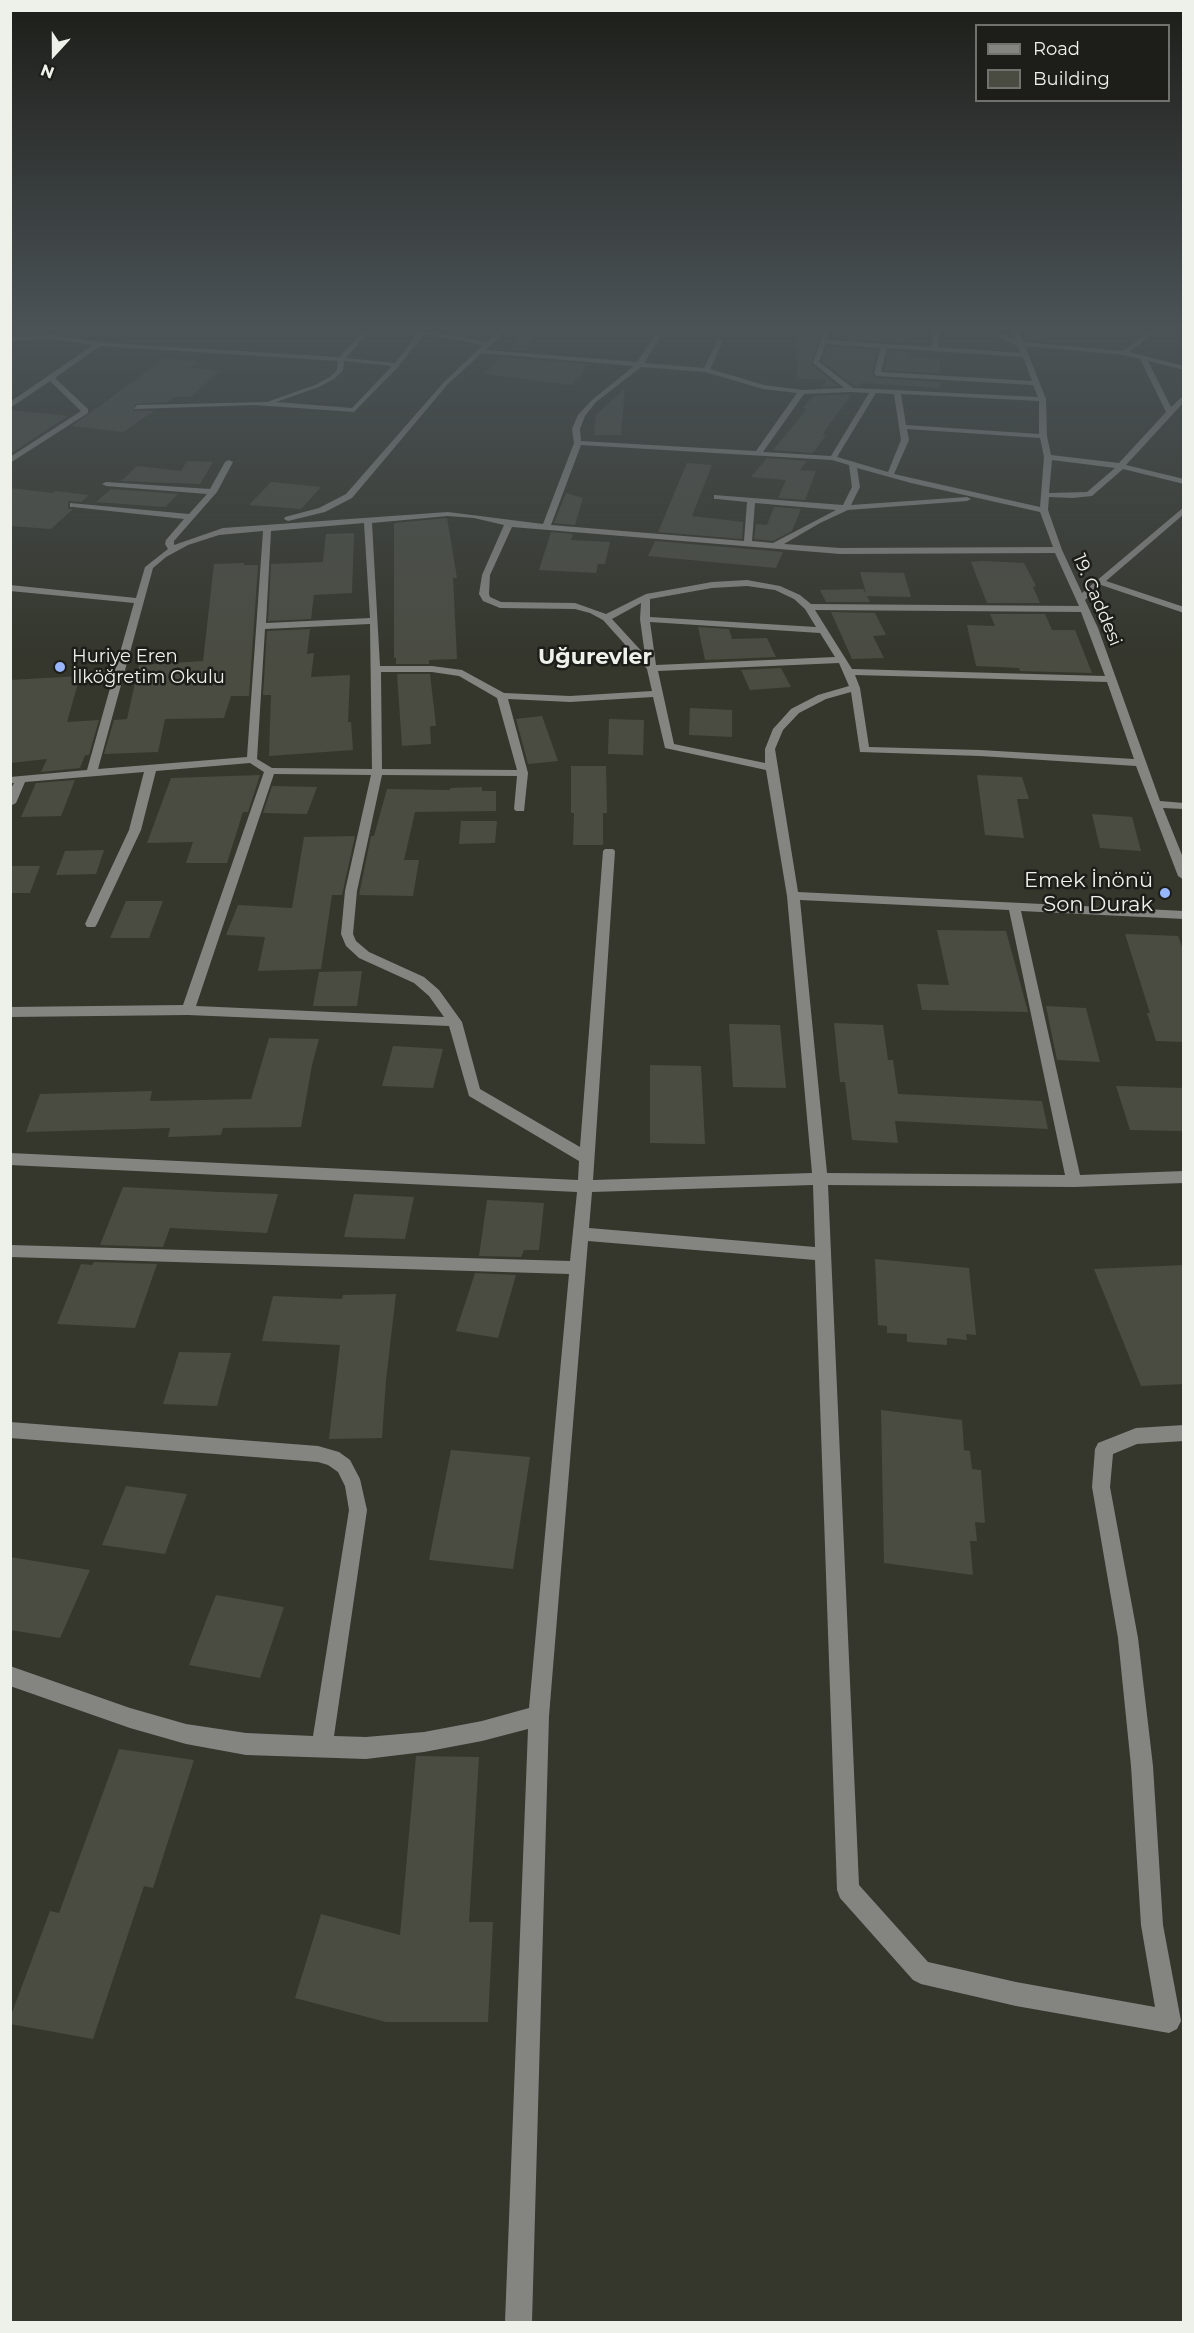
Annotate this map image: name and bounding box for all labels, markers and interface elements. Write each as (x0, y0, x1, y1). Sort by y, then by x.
north arrow (24, 24, 84, 84)
legend (975, 24, 1170, 102)
text: Road (1033, 38, 1080, 60)
text: N (38, 60, 57, 82)
text: Building (1033, 68, 1110, 90)
street label: 19. Caddesi (1068, 551, 1126, 649)
district label: Uğurevler (538, 645, 652, 671)
place label: Huriye Eren İlköğretim Okulu (72, 646, 225, 688)
marker: Huriye Eren İlköğretim Okulu (53, 660, 67, 674)
place label: Emek İnönü Son Durak (1024, 868, 1153, 918)
marker: Emek İnönü Son Durak (1158, 886, 1172, 900)

